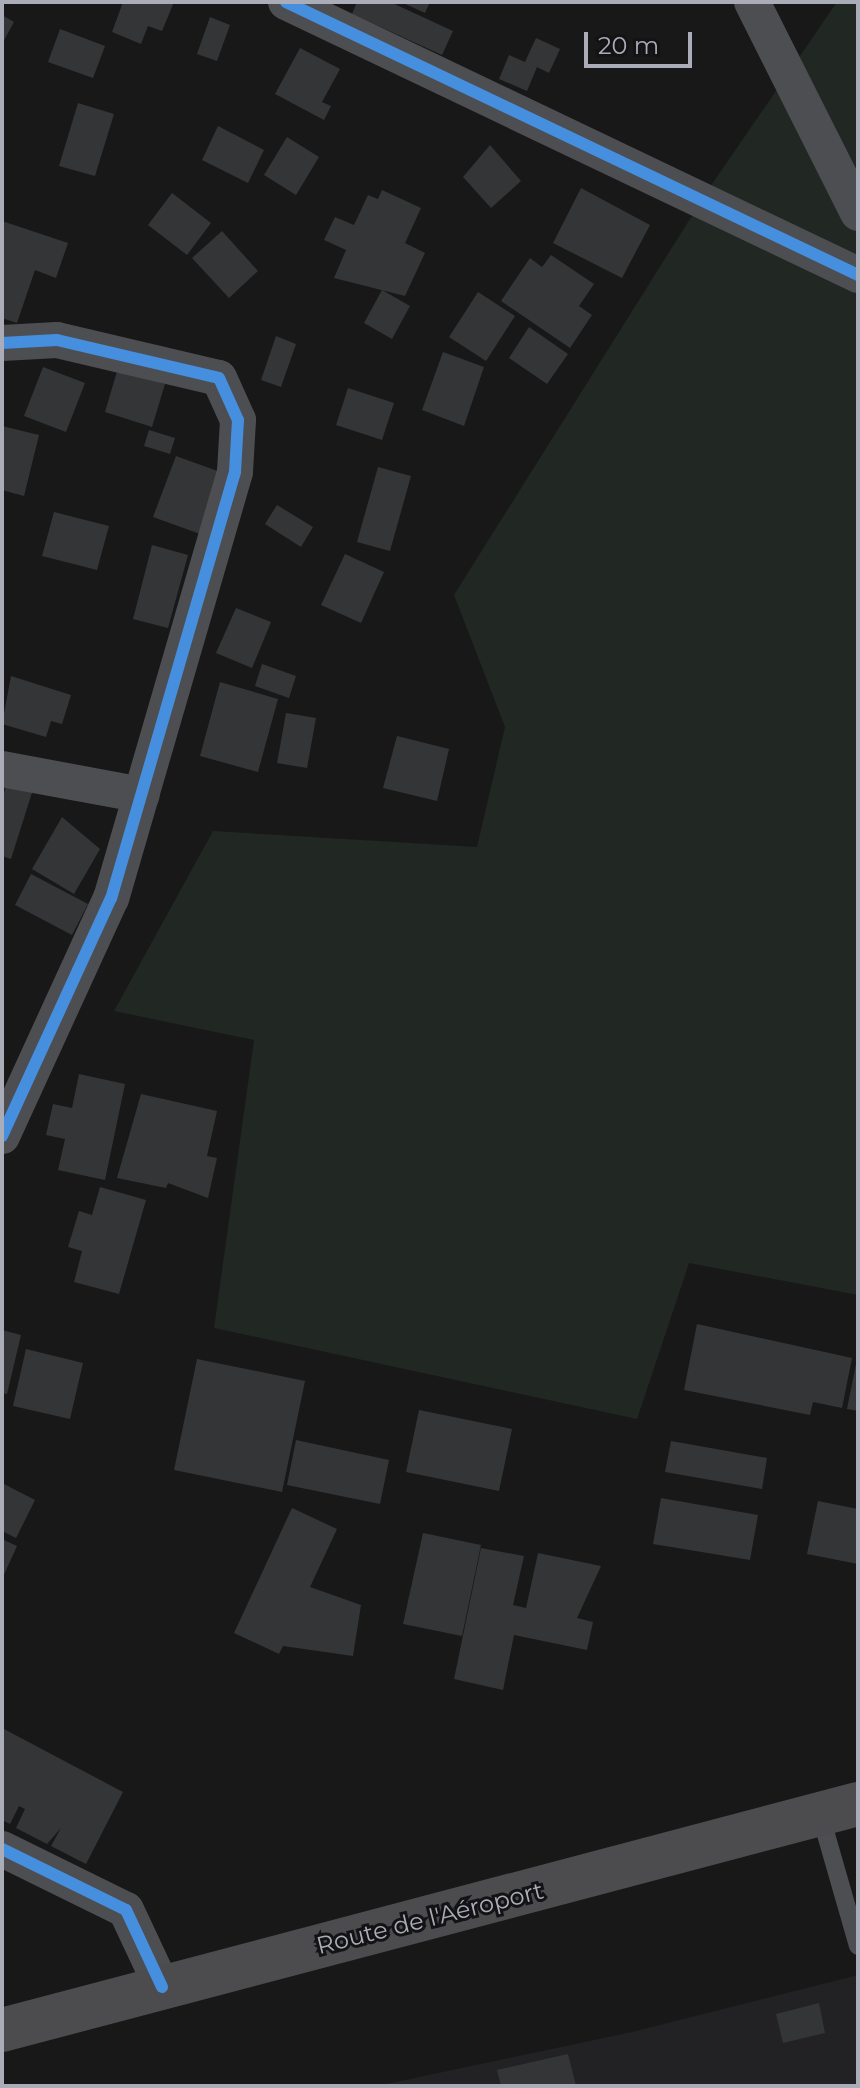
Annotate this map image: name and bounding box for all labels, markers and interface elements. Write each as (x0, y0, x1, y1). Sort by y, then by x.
scale bar (588, 16, 696, 66)
text: 20 m (598, 31, 659, 60)
street label: Route de l'Aéroport (314, 1876, 546, 1960)

